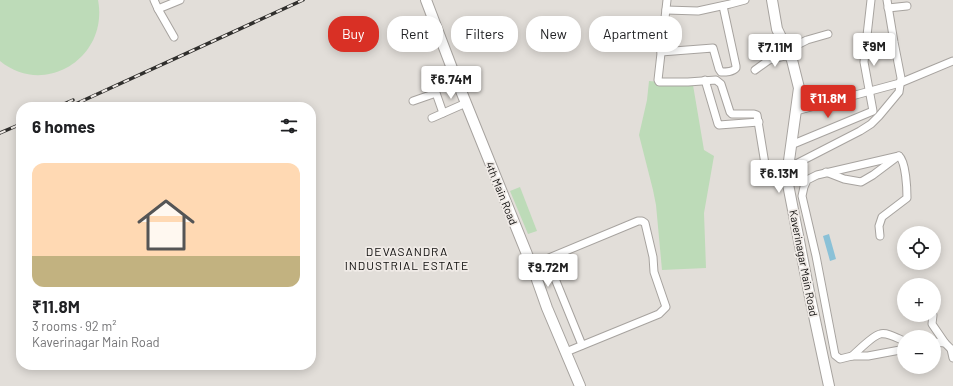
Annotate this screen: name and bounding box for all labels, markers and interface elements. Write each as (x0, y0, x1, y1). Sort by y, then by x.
chip: Buy (328, 16, 379, 52)
chip: Rent (387, 16, 443, 52)
chip: Filters (451, 16, 518, 52)
chip: New (526, 16, 581, 52)
chip: Apartment (589, 16, 682, 52)
pin: ₹9M (855, 33, 893, 67)
pin: ₹7.11M (742, 34, 808, 68)
text: ₹9M (862, 38, 886, 54)
text: ₹7.11M (757, 39, 793, 55)
pin: ₹6.74M (418, 66, 484, 100)
text: ₹6.74M (430, 71, 472, 87)
pin: ₹11.8M (795, 85, 861, 119)
text: ₹11.8M (810, 90, 846, 106)
icon: filters (278, 115, 300, 137)
text: 6 homes (32, 116, 95, 136)
street label: 4th Main Road (483, 160, 521, 226)
pin: ₹6.13M (746, 160, 812, 194)
text: ₹6.13M (760, 165, 798, 181)
icon: home (130, 189, 202, 261)
street label: Kaverinagar Main Road (787, 209, 821, 317)
map controls (897, 226, 941, 374)
button: locate (897, 226, 941, 270)
district label: DEVASANDRA INDUSTRIAL ESTATE (345, 244, 469, 272)
pin: ₹9.72M (515, 254, 581, 288)
text: ₹9.72M (528, 259, 568, 275)
button: + (897, 278, 941, 322)
text: ₹11.8M (32, 296, 80, 316)
text: 3 rooms · 92 m² (32, 318, 116, 334)
button: − (897, 330, 941, 374)
text: Kaverinagar Main Road (32, 334, 160, 350)

